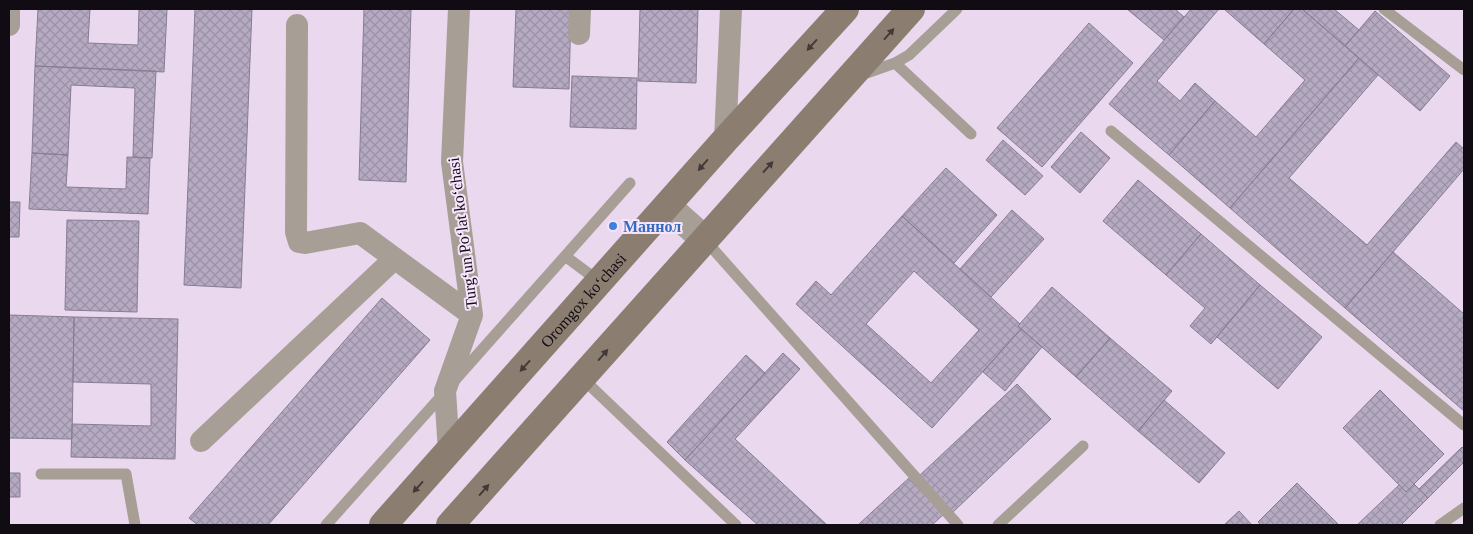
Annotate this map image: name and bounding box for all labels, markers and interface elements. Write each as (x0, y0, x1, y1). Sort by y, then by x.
one-way arrow (883, 28, 895, 40)
one-way arrow (806, 38, 818, 50)
street label: Turgʻun Poʻlat koʻchasi (445, 156, 481, 309)
one-way arrow (697, 159, 709, 171)
one-way arrow (762, 162, 774, 174)
place label: Маннол (623, 218, 681, 235)
marker: Маннол (607, 220, 619, 232)
street label: Oromgox ko‘chasi (537, 250, 630, 351)
one-way arrow (597, 348, 608, 361)
one-way arrow (520, 359, 531, 372)
one-way arrow (412, 480, 423, 493)
one-way arrow (478, 484, 489, 496)

